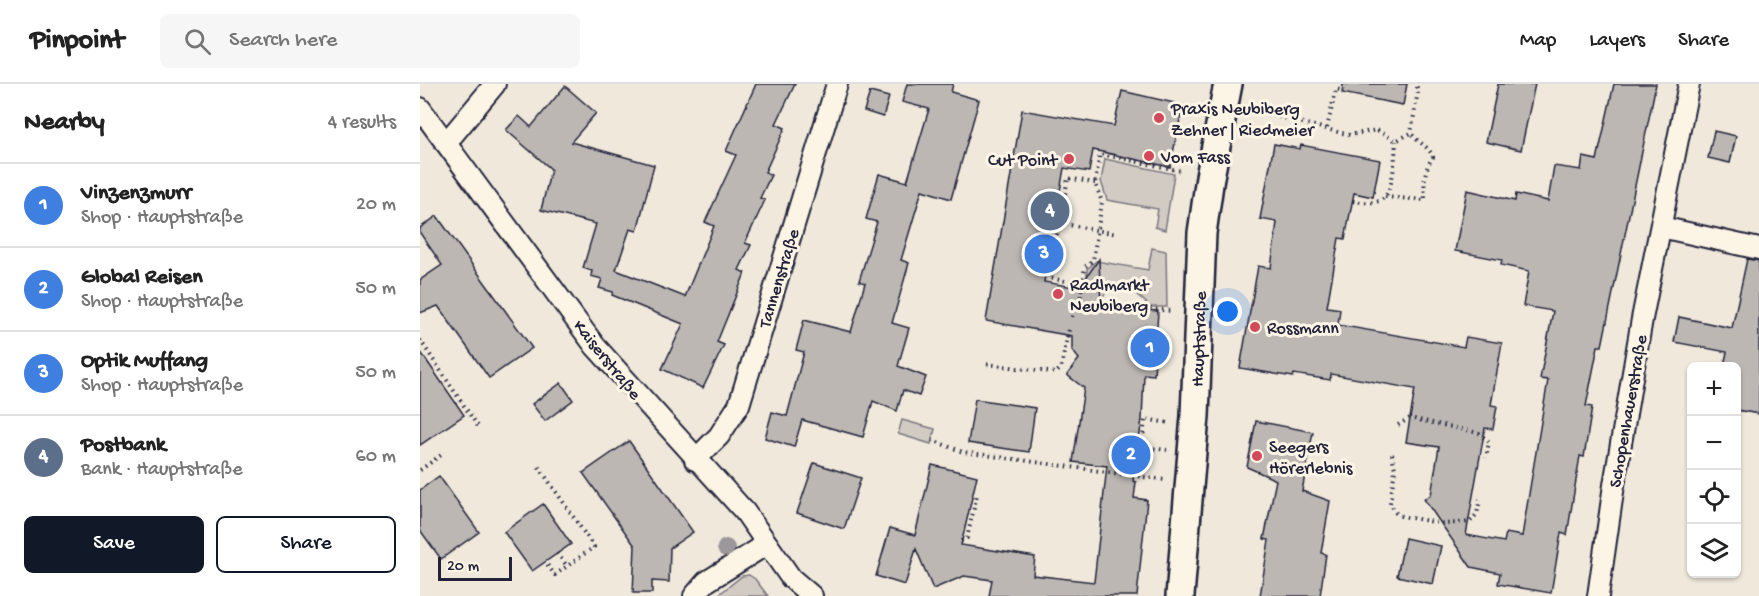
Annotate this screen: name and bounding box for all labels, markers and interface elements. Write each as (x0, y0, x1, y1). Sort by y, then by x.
search box (160, 14, 580, 68)
text: Pinpoint (30, 25, 124, 58)
icon: search (181, 25, 214, 58)
text: Search here (229, 28, 337, 54)
text: Map (1520, 29, 1556, 54)
text: Layers (1589, 29, 1645, 54)
text: Share (1678, 29, 1729, 54)
place label: Praxis Neubiberg Zehner | Riedmeier (1170, 100, 1315, 142)
text: Nearby (24, 108, 105, 139)
marker: Praxis Neubiberg Zehner | Riedmeier (1152, 111, 1166, 125)
text: 4 results (328, 112, 396, 135)
place label: Vom Fass (1160, 148, 1231, 169)
marker: Vom Fass (1142, 149, 1156, 163)
place label: Cut Point (988, 151, 1059, 172)
marker: Cut Point (1062, 152, 1076, 166)
text: Vinzenzmurr (81, 181, 191, 207)
pin: 4 (1030, 188, 1070, 234)
text: 1 (39, 194, 48, 217)
text: 20 m (356, 194, 396, 217)
text: Shop · Hauptstraße (81, 207, 243, 230)
street label: Tannenstraße (755, 226, 806, 332)
pin: 3 (1024, 232, 1064, 276)
text: Global Reisen (81, 265, 203, 291)
place label: Radlmarkt Neubiberg (1070, 276, 1150, 318)
text: 2 (39, 278, 48, 301)
text: 50 m (355, 278, 396, 301)
marker: Radlmarkt Neubiberg (1051, 287, 1065, 301)
street label: Hauptstraße (1188, 290, 1213, 387)
text: Shop · Hauptstraße (81, 291, 243, 314)
your location (1213, 297, 1242, 326)
street label: Kaiserstraße (567, 316, 645, 405)
place label: Rossmann (1267, 319, 1339, 340)
marker: Rossmann (1248, 320, 1262, 334)
pin: 1 (1130, 326, 1170, 370)
street label: Schopenhauerstraße (1606, 333, 1653, 489)
text: Optik Muffang (81, 349, 208, 375)
text: 3 (38, 362, 49, 385)
text: 50 m (355, 362, 396, 385)
map controls (1687, 362, 1741, 578)
button: + (1687, 362, 1741, 416)
text: Shop · Hauptstraße (81, 375, 243, 398)
button: − (1687, 416, 1741, 470)
pin: 2 (1112, 432, 1150, 478)
text: Postbank (81, 433, 166, 459)
place label: Seegers Hörerlebnis (1269, 438, 1354, 480)
text: 4 (39, 446, 48, 469)
text: 60 m (356, 446, 396, 469)
marker: Seegers Hörerlebnis (1250, 449, 1264, 463)
text: Bank · Hauptstraße (81, 459, 243, 482)
button: locate (1687, 470, 1741, 524)
button: Save (24, 516, 204, 573)
button: Share (216, 516, 396, 573)
button: layers (1687, 524, 1741, 578)
scale bar (438, 554, 512, 582)
text: 20 m (447, 558, 479, 577)

